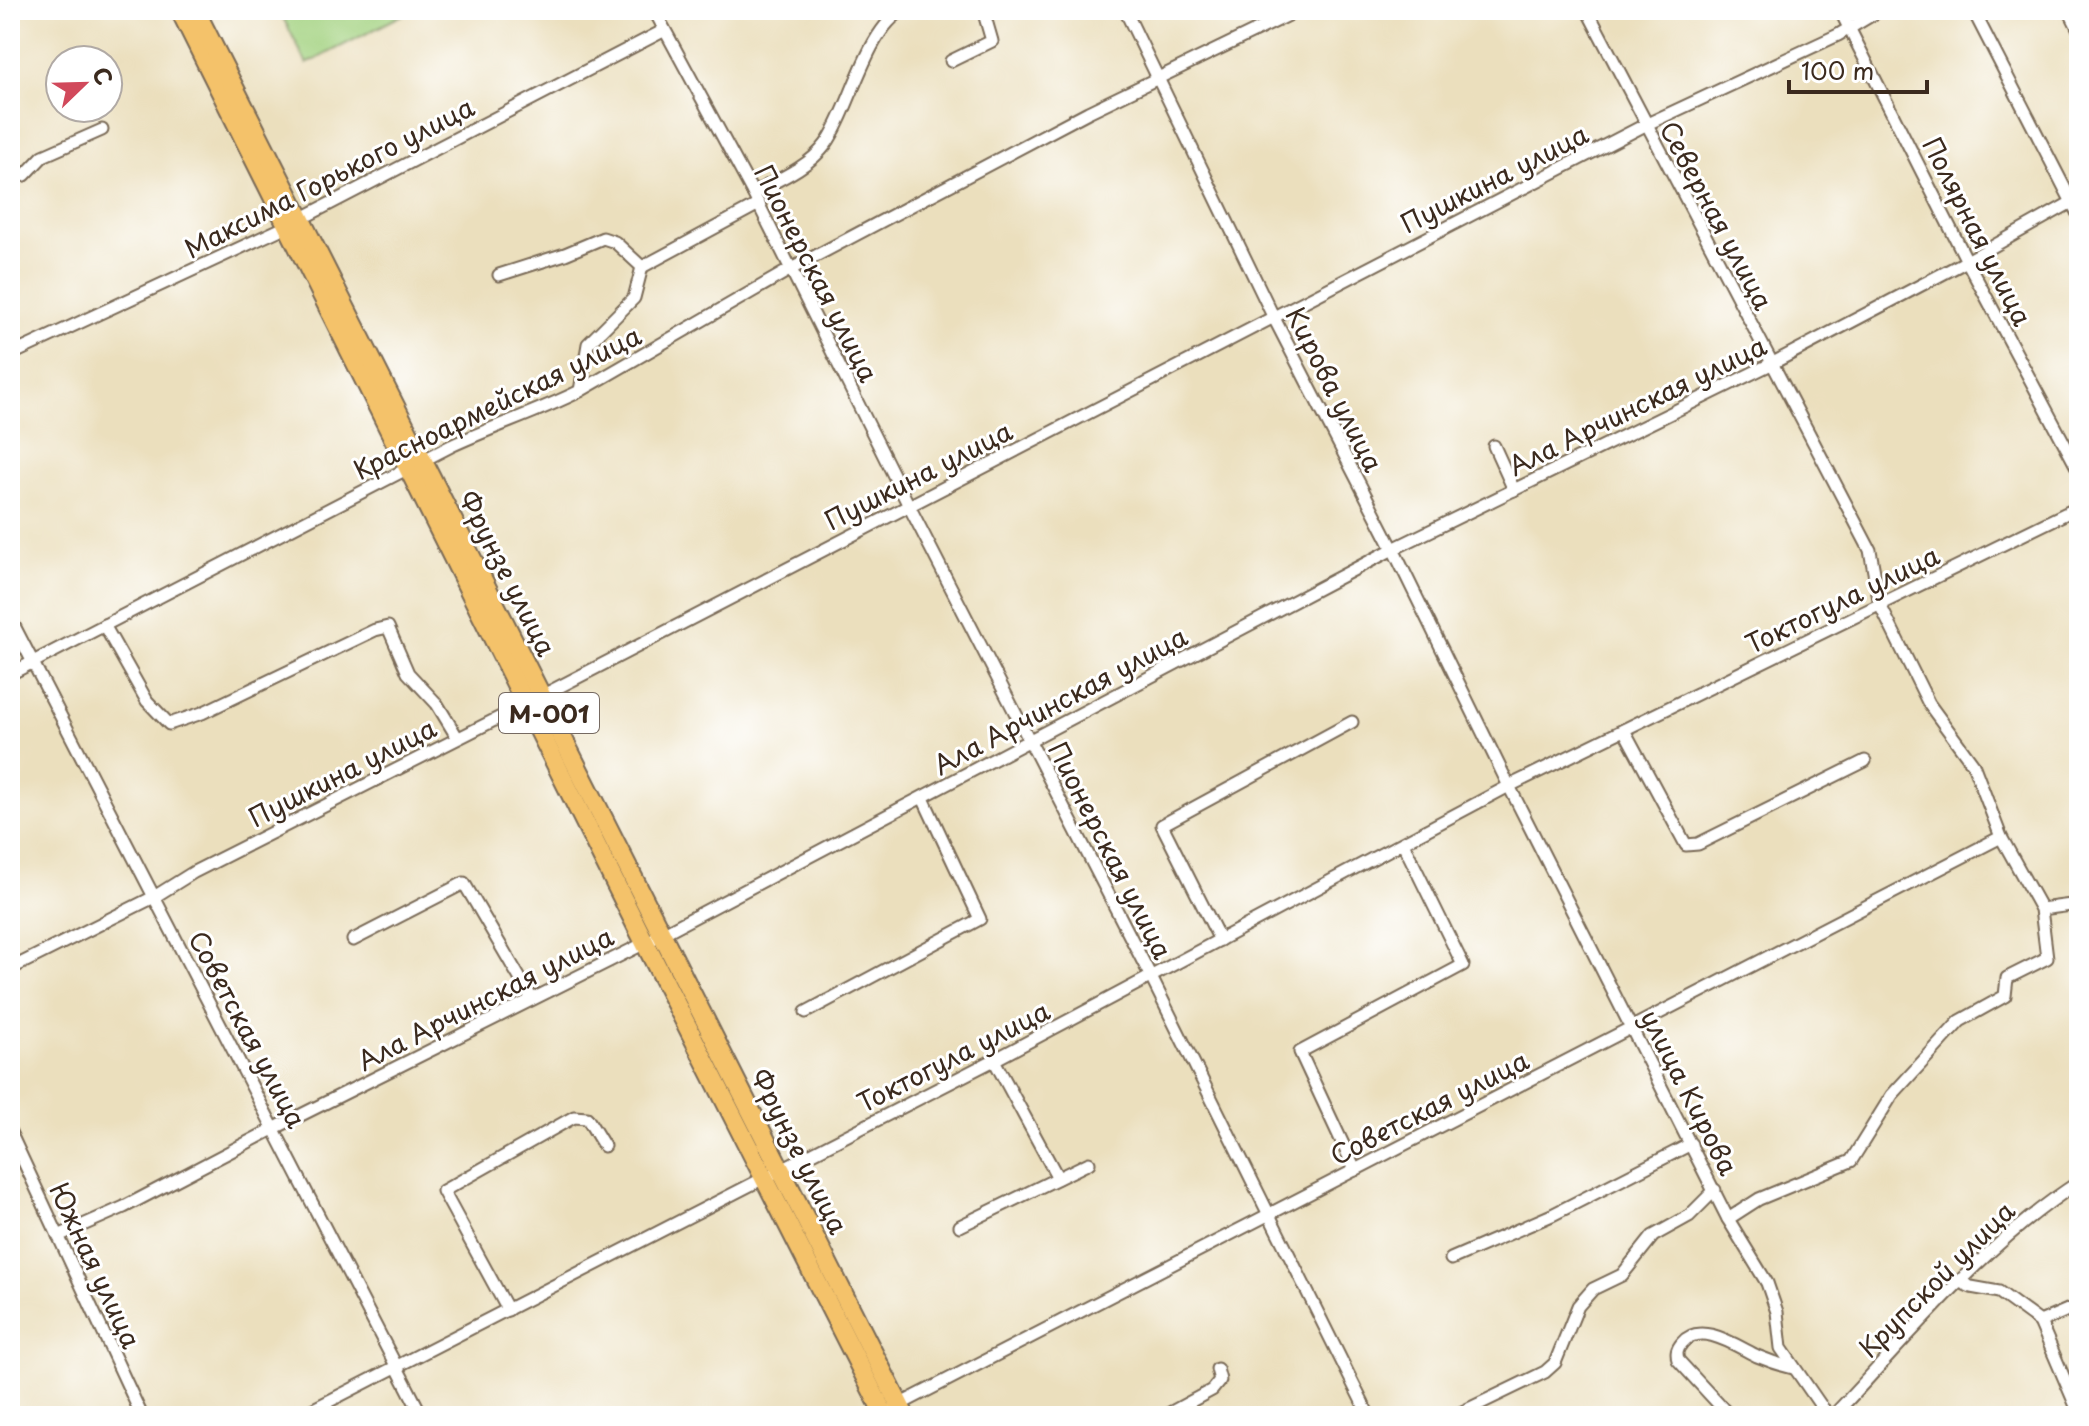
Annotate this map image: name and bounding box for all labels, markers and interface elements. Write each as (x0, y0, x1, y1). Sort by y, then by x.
north arrow (44, 44, 124, 124)
scale bar (1789, 44, 1927, 94)
text: 100 m (1801, 52, 1874, 88)
text: С (85, 62, 122, 90)
street label: Максима Горького улица (177, 87, 481, 267)
street label: Пушкина улица (1393, 114, 1595, 242)
street label: Северная улица (1651, 114, 1784, 317)
street label: Полярная улица (1914, 130, 2043, 333)
street label: Пионерская улица (745, 158, 889, 389)
street label: Кирова улица (1277, 300, 1394, 479)
street label: Красноармейская улица (347, 315, 648, 489)
street label: Ала Арчинская улица (1501, 325, 1773, 485)
street label: Пушкина улица (817, 411, 1019, 539)
street label: Фрунзе улица (450, 484, 567, 663)
street label: Токтогула улица (1738, 535, 1946, 663)
street label: Ала Арчинская улица (926, 616, 1195, 784)
road number: M-001 (499, 693, 599, 733)
street label: Пушкина улица (241, 708, 443, 836)
street label: Пионерская улица (1039, 735, 1183, 966)
street label: Ала Арчинская улица (350, 916, 620, 1080)
street label: Советская улица (180, 924, 317, 1135)
street label: Токтогула улица (850, 990, 1057, 1121)
street label: улица Кирова (1632, 1002, 1749, 1182)
street label: Советская улица (1323, 1040, 1536, 1174)
street label: Фрунзе улица (742, 1062, 859, 1241)
street label: Южная улица (41, 1176, 152, 1355)
street label: Крупской улица (1849, 1191, 2024, 1366)

